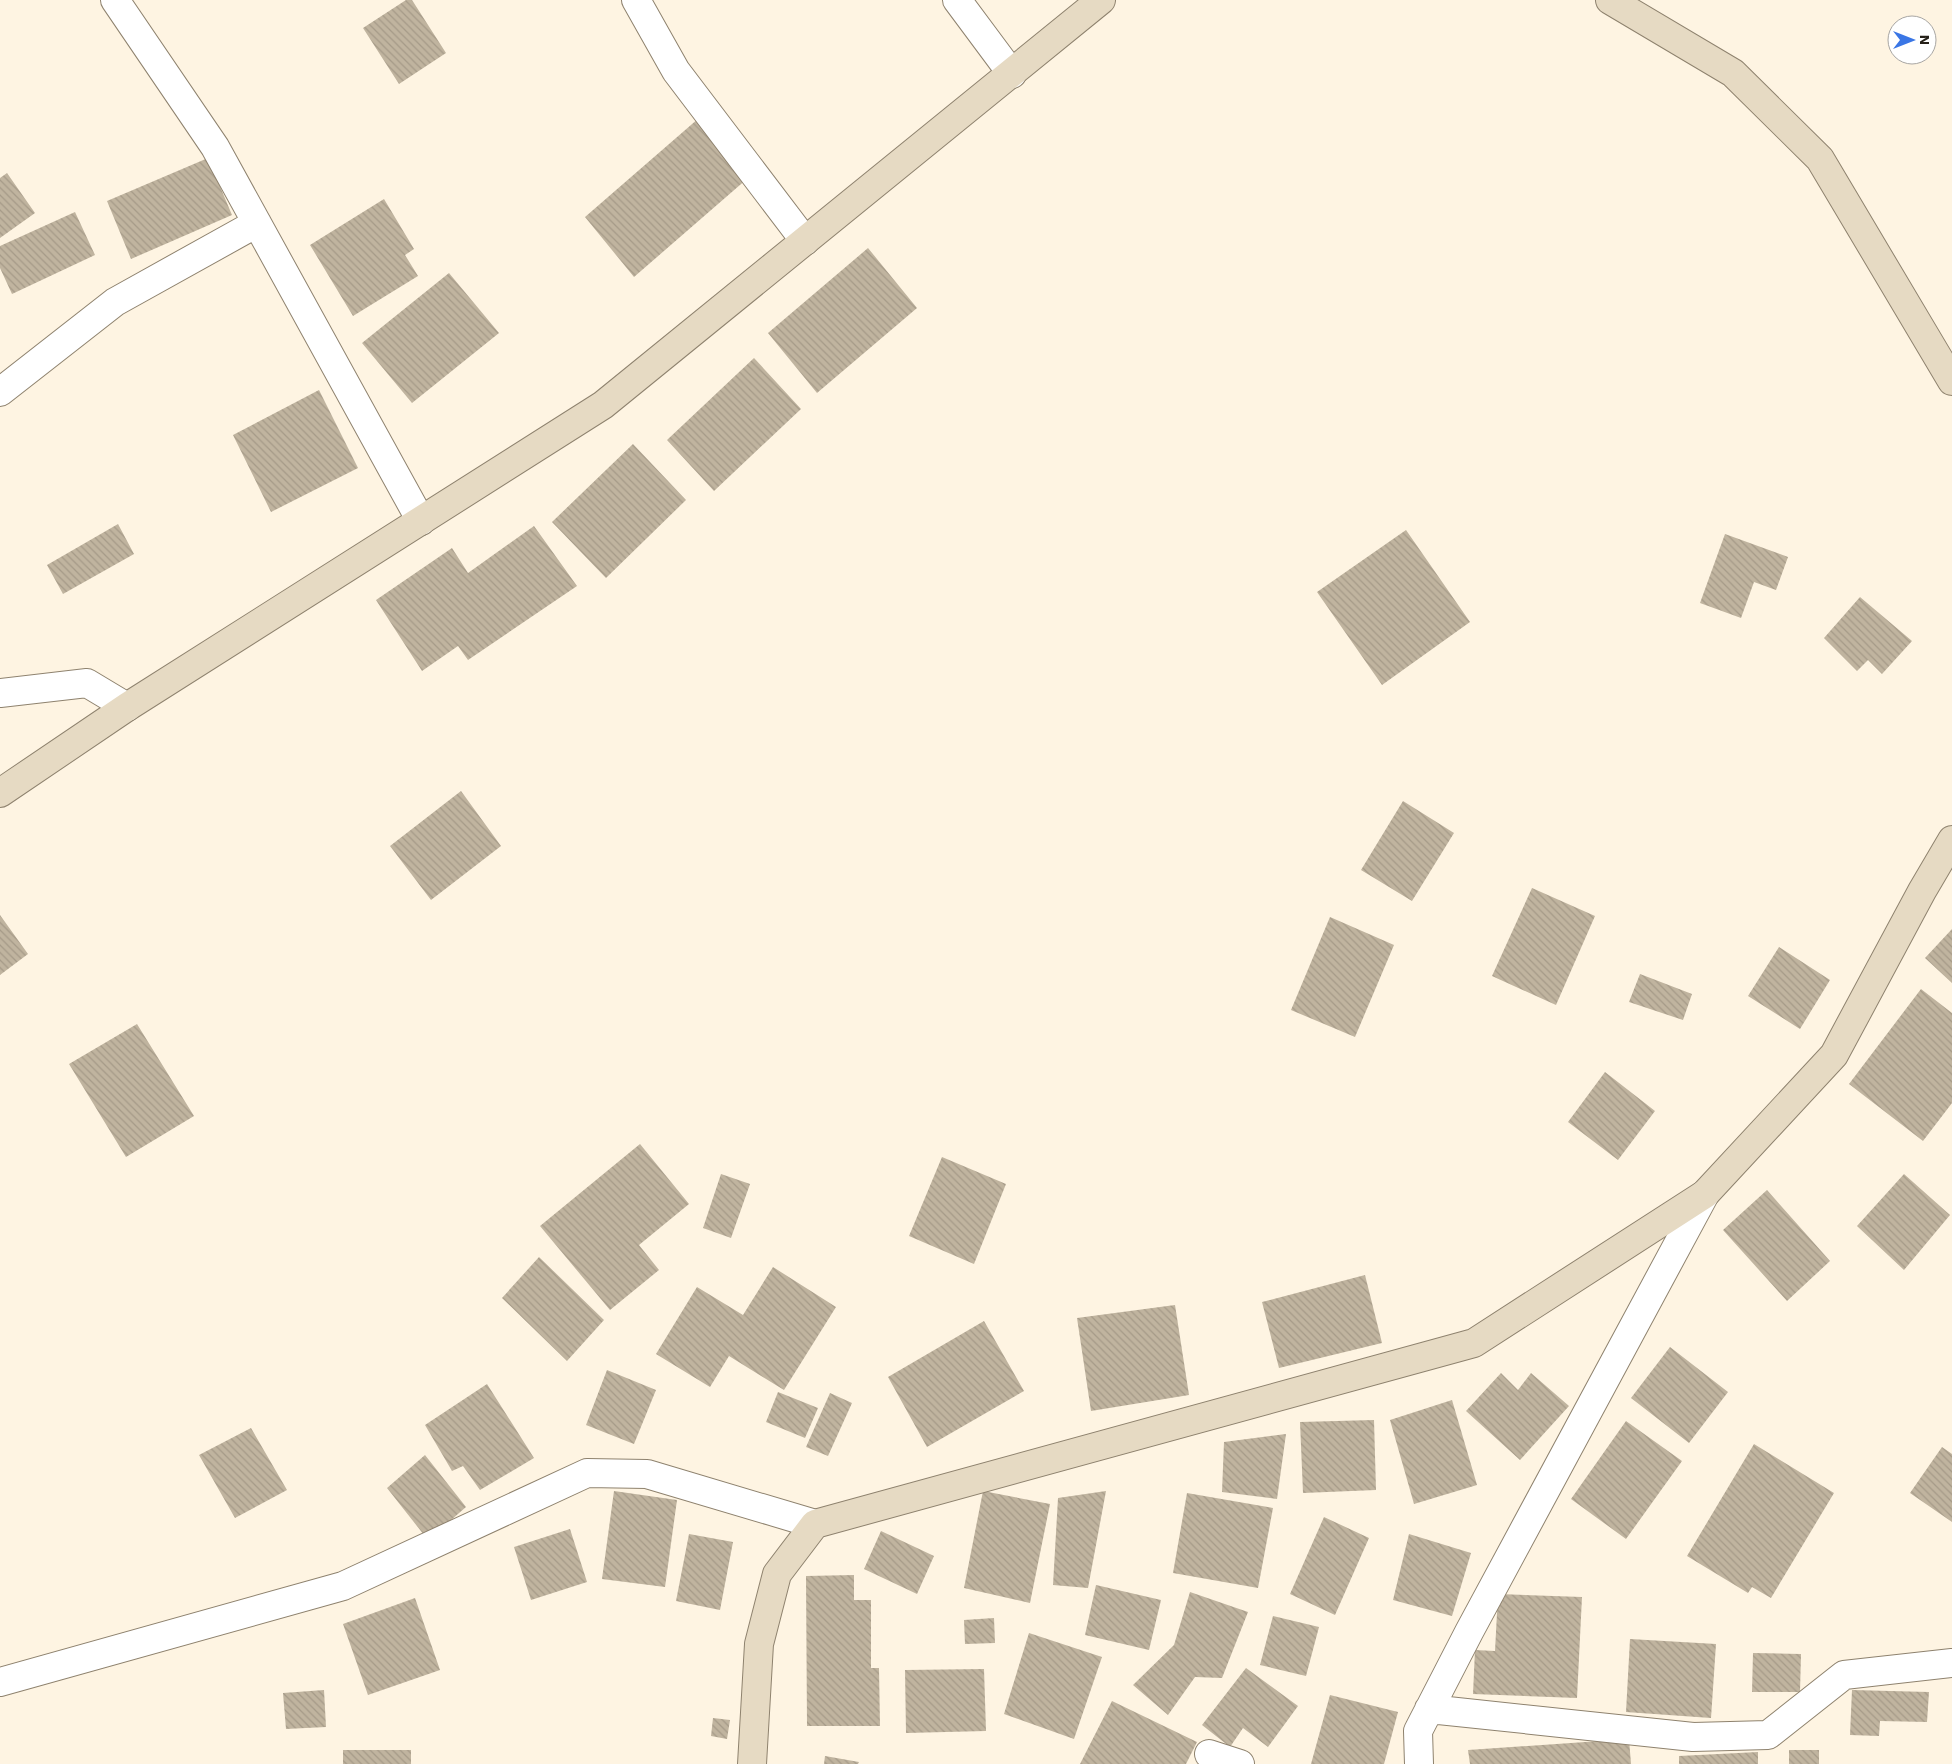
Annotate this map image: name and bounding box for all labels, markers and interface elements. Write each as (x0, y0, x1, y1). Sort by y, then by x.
north arrow (1887, 15, 1937, 65)
text: N (1917, 35, 1933, 45)

